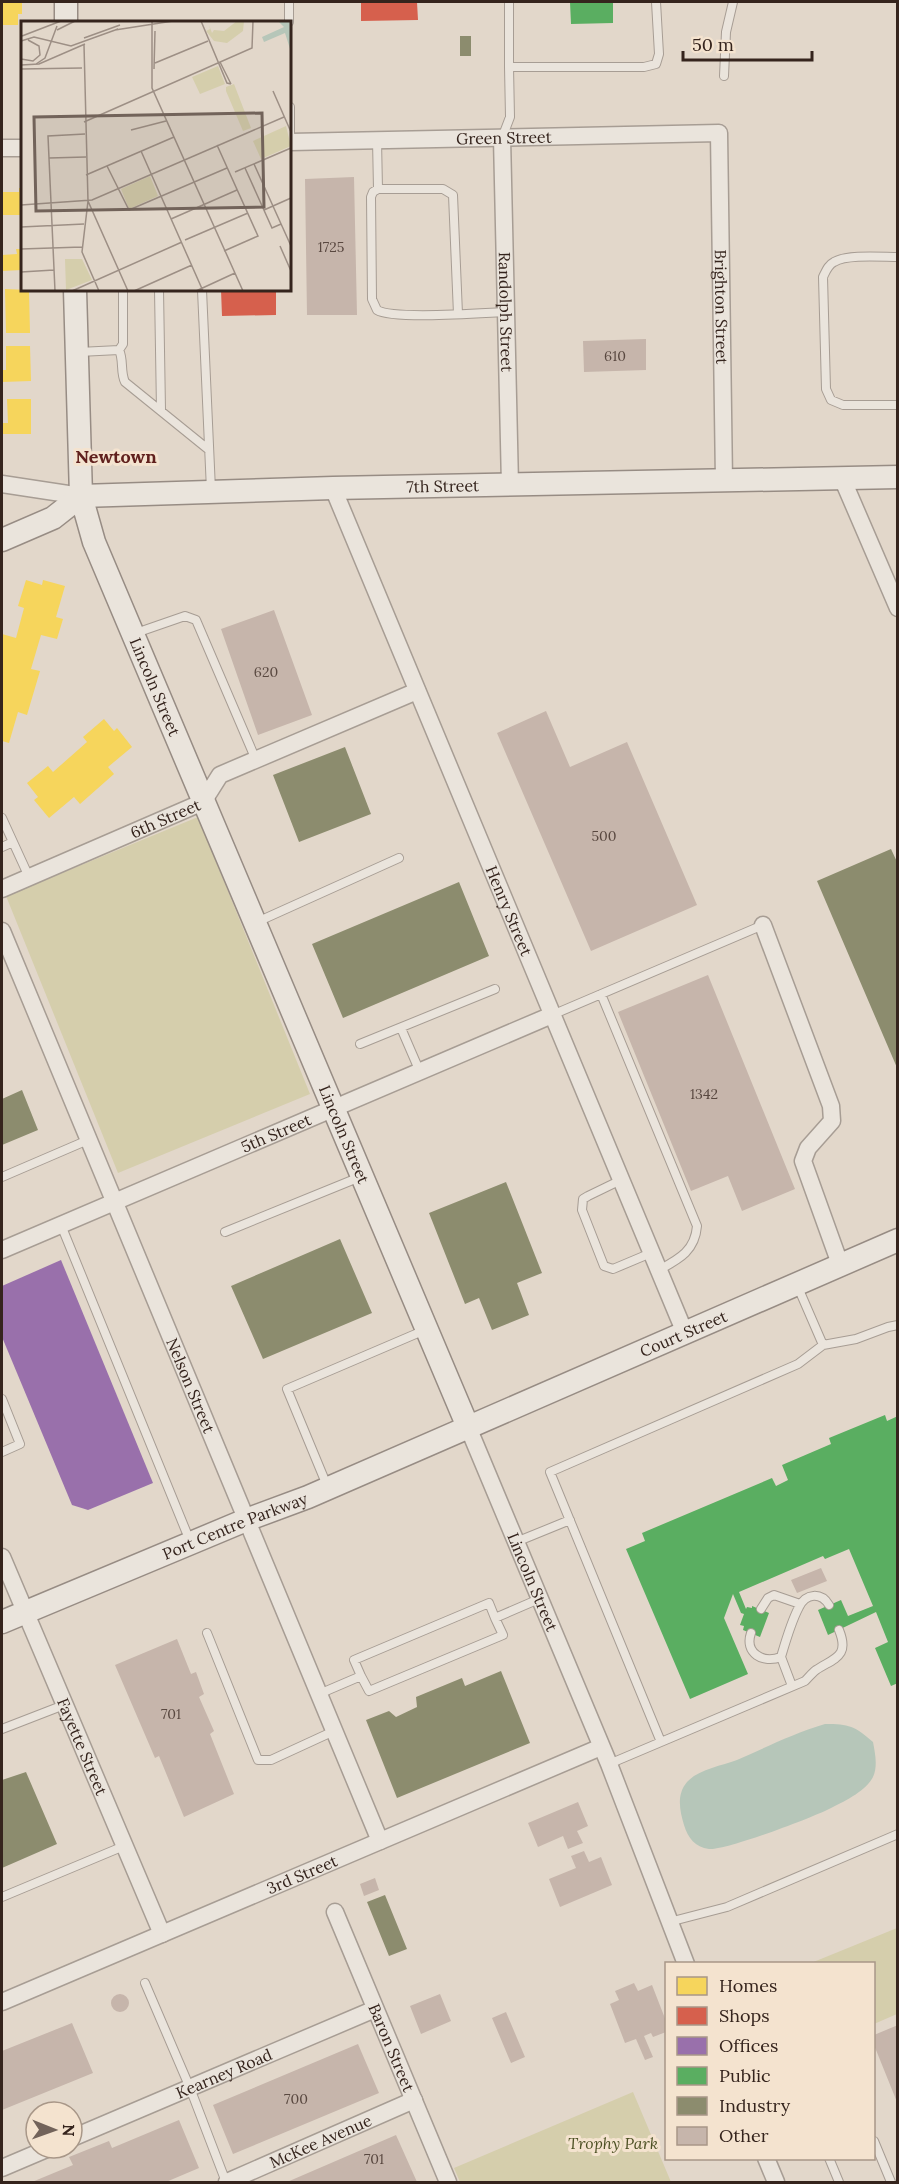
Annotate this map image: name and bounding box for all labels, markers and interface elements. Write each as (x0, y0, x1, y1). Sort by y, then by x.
inset map (21, 21, 291, 291)
scale bar (683, 24, 812, 62)
text: 50 m (692, 33, 734, 56)
street label: Green Street (456, 126, 553, 149)
house number: 1725 (318, 238, 344, 256)
street label: Brighton Street (711, 249, 732, 365)
street label: Randolph Street (495, 252, 517, 373)
house number: 610 (604, 347, 626, 365)
district label: Newtown (75, 445, 157, 468)
street label: 7th Street (406, 475, 480, 497)
street label: Lincoln Street (126, 634, 185, 740)
house number: 620 (254, 663, 278, 681)
street label: 6th Street (127, 794, 204, 842)
house number: 500 (591, 827, 617, 845)
street label: Henry Street (481, 863, 537, 960)
street label: Lincoln Street (315, 1082, 374, 1187)
house number: 1342 (690, 1085, 718, 1103)
street label: 5th Street (238, 1109, 315, 1157)
street label: Court Street (637, 1305, 731, 1361)
street label: Nelson Street (162, 1335, 220, 1437)
street label: Port Centre Parkway (159, 1488, 311, 1564)
street label: Lincoln Street (503, 1530, 563, 1635)
street label: Fayette Street (53, 1695, 112, 1799)
house number: 701 (161, 1705, 181, 1723)
street label: 3rd Street (264, 1850, 341, 1898)
legend (665, 1962, 875, 2160)
text: Homes (719, 1974, 777, 1997)
street label: Baron Street (364, 2000, 419, 2095)
text: Shops (719, 2004, 770, 2027)
text: Offices (719, 2034, 778, 2057)
street label: Kearney Road (173, 2044, 275, 2103)
text: Public (719, 2064, 771, 2087)
house number: 700 (284, 2090, 308, 2108)
text: Industry (719, 2094, 791, 2117)
north arrow (24, 2100, 84, 2160)
street label: McKee Avenue (266, 2110, 375, 2172)
text: N (59, 2124, 79, 2137)
text: Other (719, 2124, 769, 2147)
park label: Trophy Park (568, 2133, 658, 2153)
house number: 701 (364, 2150, 384, 2168)

